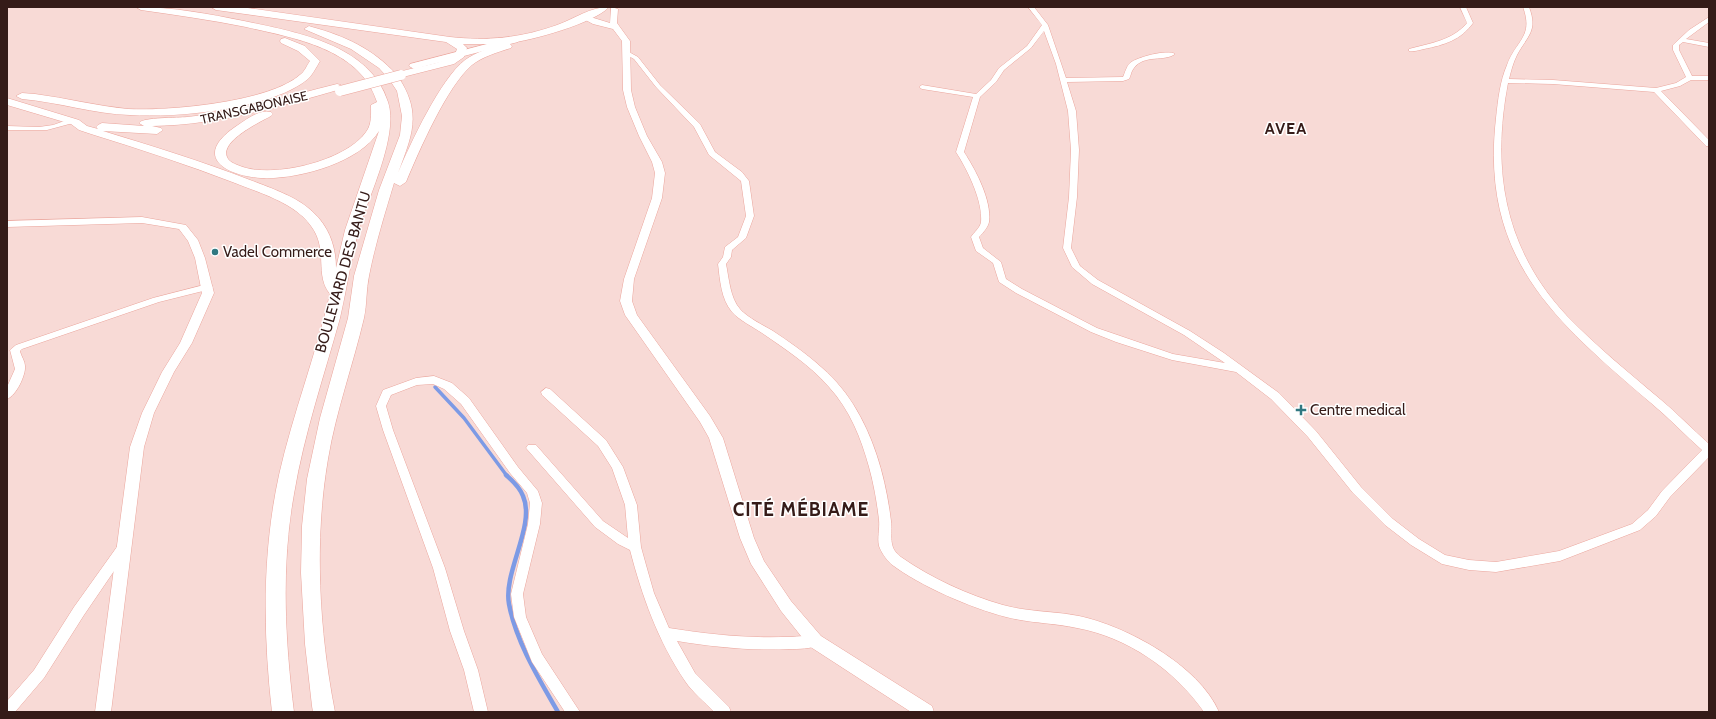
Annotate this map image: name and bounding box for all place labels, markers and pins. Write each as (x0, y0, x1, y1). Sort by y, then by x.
place label: Vadel Commerce (223, 243, 332, 261)
marker: Vadel Commerce (210, 247, 220, 257)
place label: Centre medical (1310, 401, 1406, 419)
marker: Centre medical (1295, 404, 1307, 416)

